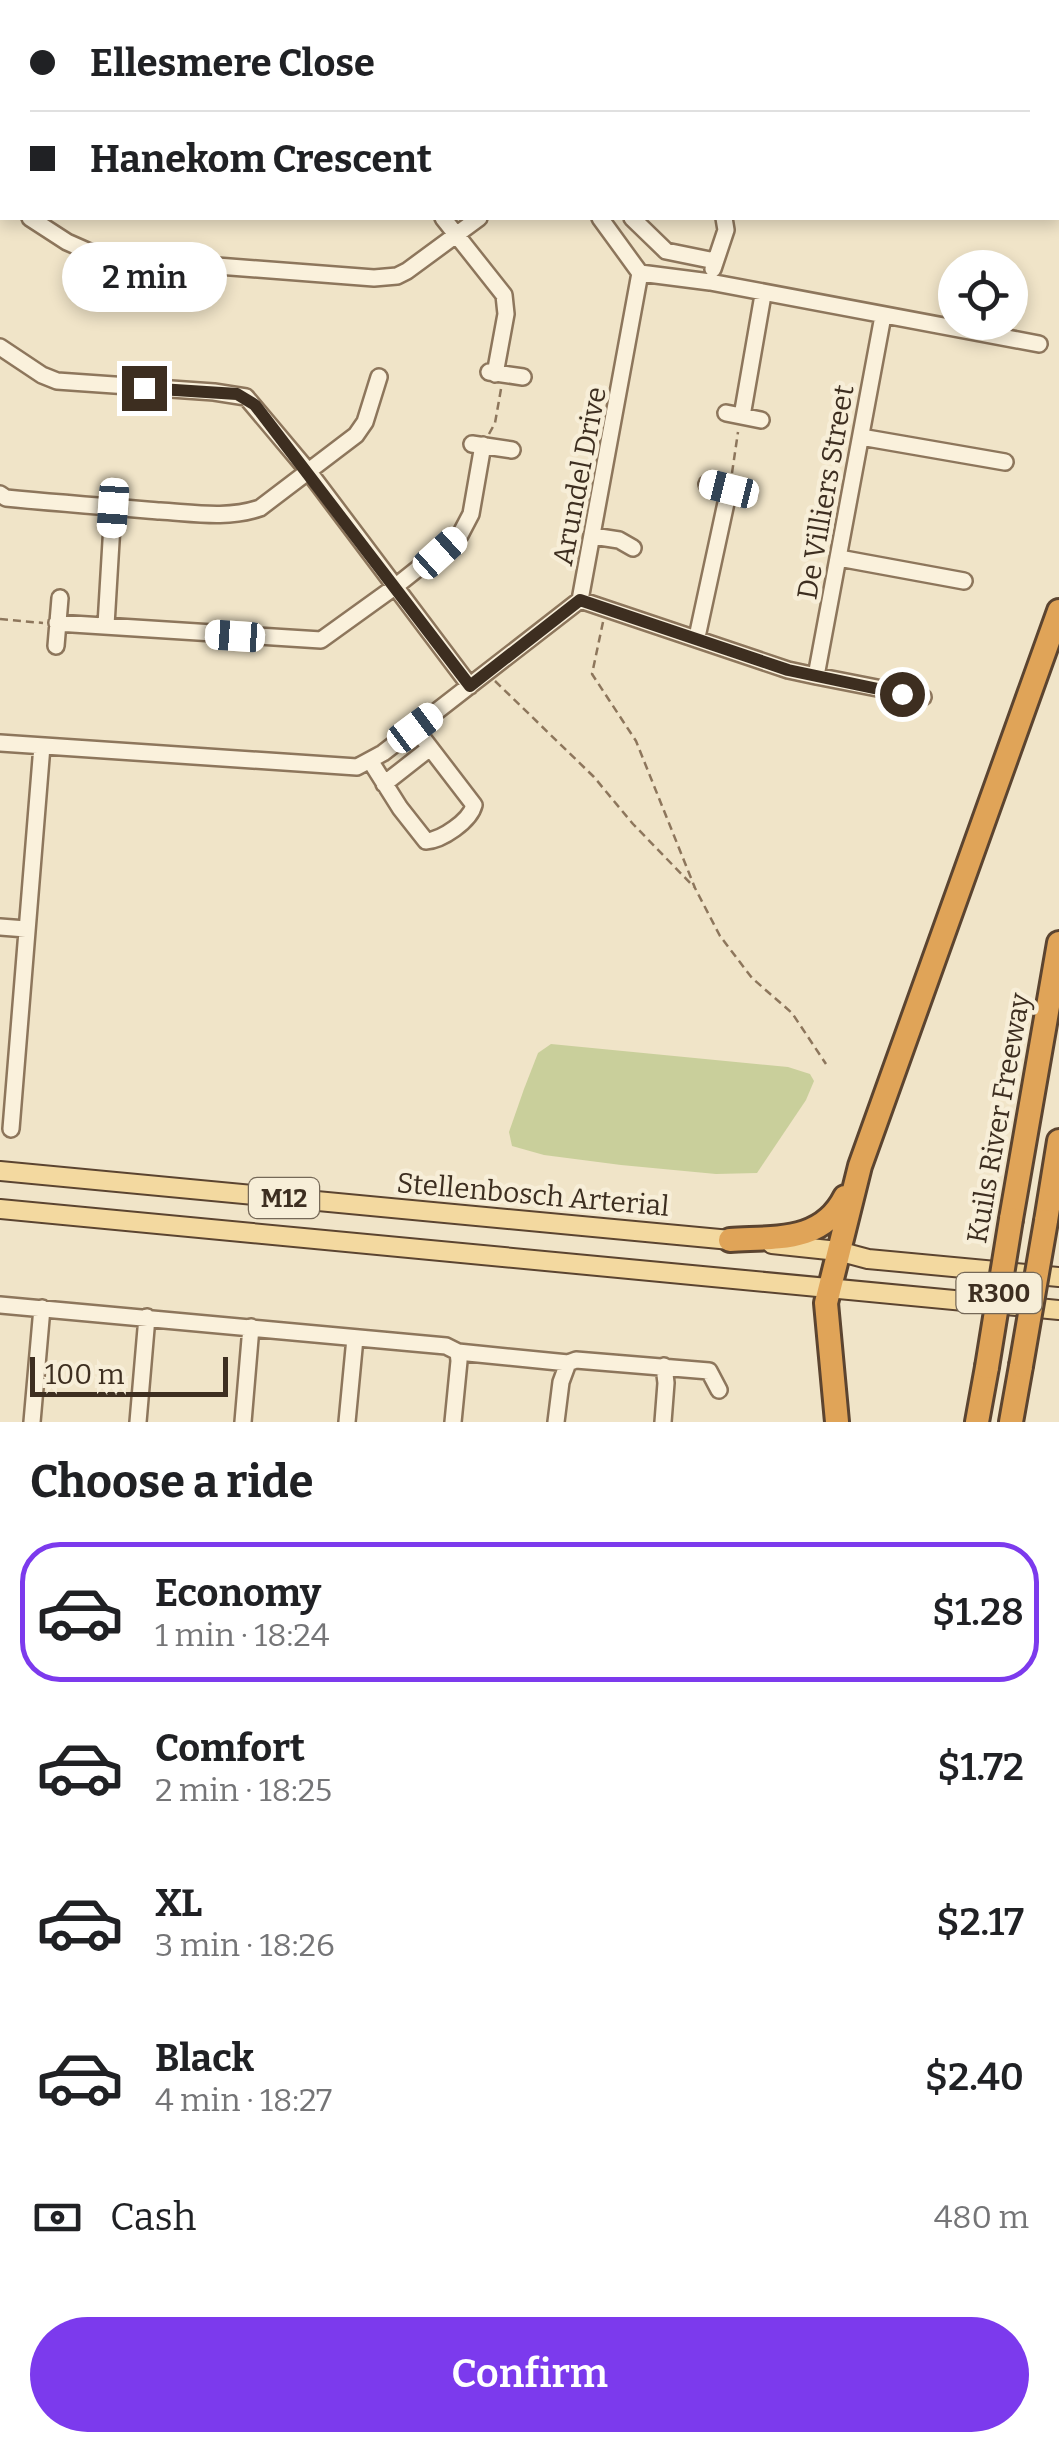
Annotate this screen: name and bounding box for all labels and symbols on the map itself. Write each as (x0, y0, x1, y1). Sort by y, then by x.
callout: 2 min (62, 243, 226, 313)
route end (122, 366, 167, 411)
street label: De Villiers Street (790, 382, 861, 602)
street label: Arundel Drive (546, 384, 613, 568)
car (696, 467, 762, 511)
car (96, 477, 130, 539)
car (408, 522, 472, 584)
car (204, 619, 266, 653)
route start (880, 672, 925, 717)
car (382, 698, 448, 758)
street label: Kuils River Freeway (960, 990, 1037, 1246)
street label: Stellenbosch Arterial (395, 1166, 671, 1223)
road number: M12 (249, 1178, 319, 1218)
road number: R300 (956, 1273, 1042, 1313)
scale bar (30, 1352, 228, 1396)

